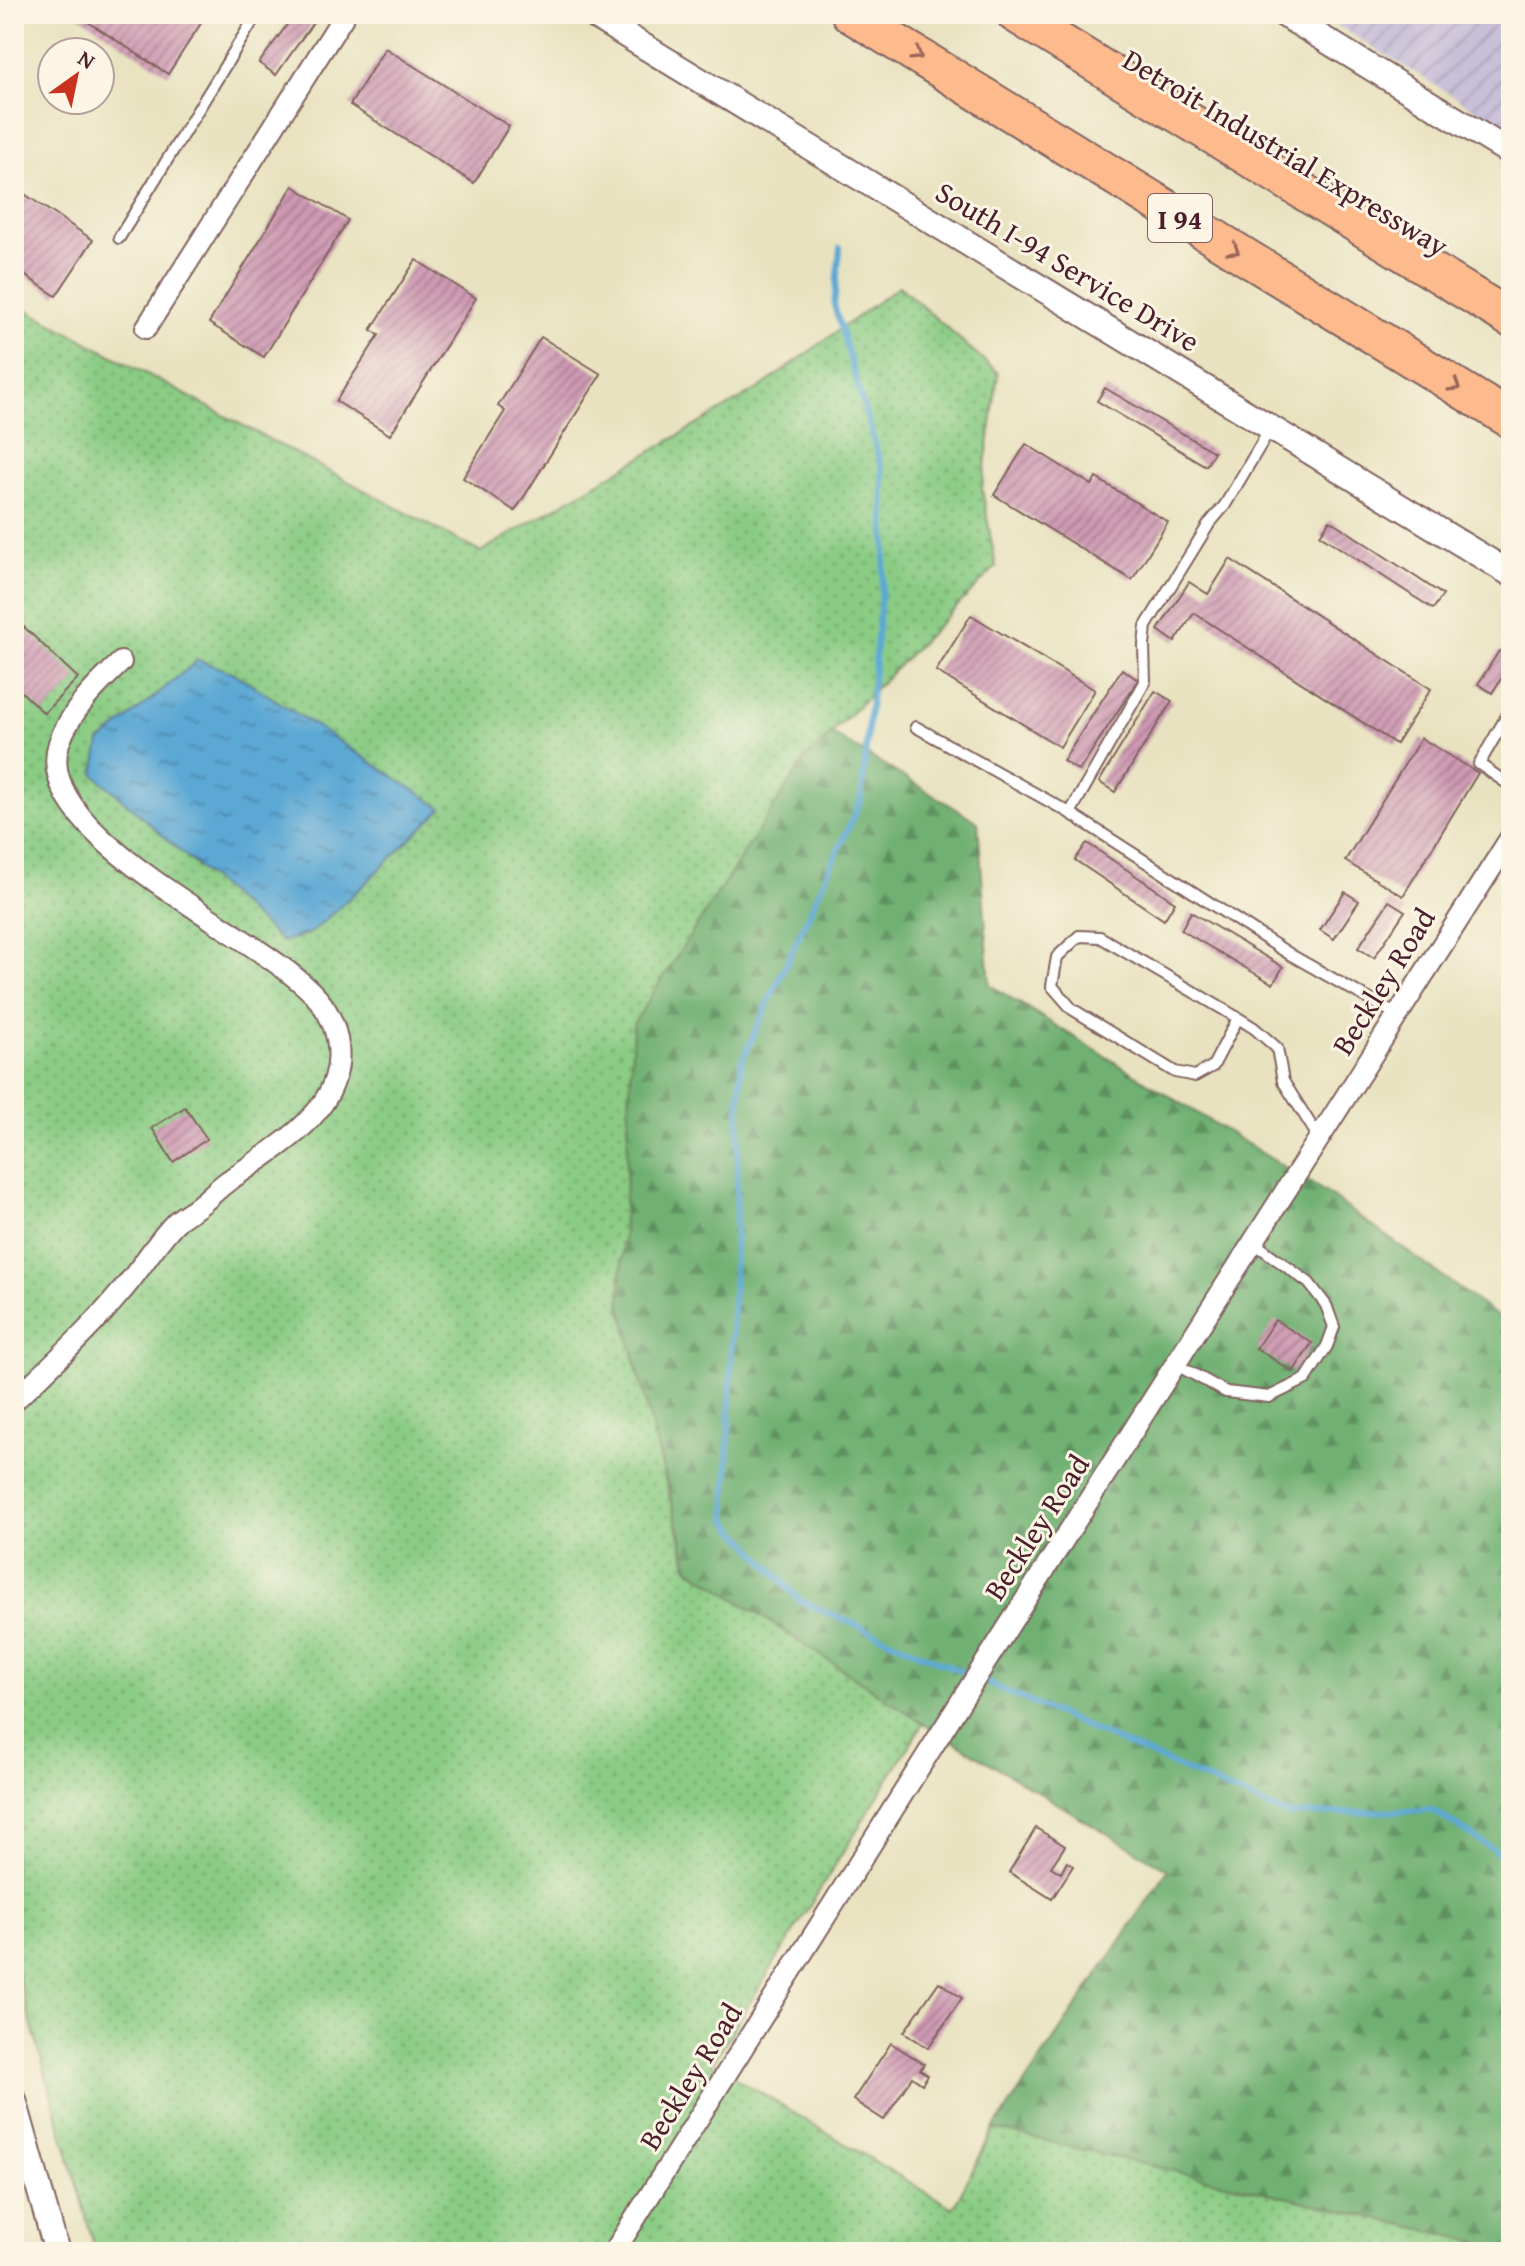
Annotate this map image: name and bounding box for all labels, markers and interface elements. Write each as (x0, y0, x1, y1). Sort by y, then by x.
north arrow (36, 36, 116, 116)
street label: Detroit Industrial Expressway (1115, 37, 1457, 267)
text: N (72, 42, 102, 77)
one-way arrow (908, 46, 923, 61)
street label: South I-94 Service Drive (928, 170, 1208, 362)
road number: I 94 (1148, 194, 1212, 242)
one-way arrow (1225, 240, 1240, 256)
one-way arrow (1446, 376, 1461, 392)
street label: Beckley Road (1320, 899, 1446, 1063)
street label: Beckley Road (972, 1445, 1100, 1609)
street label: Beckley Road (627, 1994, 753, 2158)

